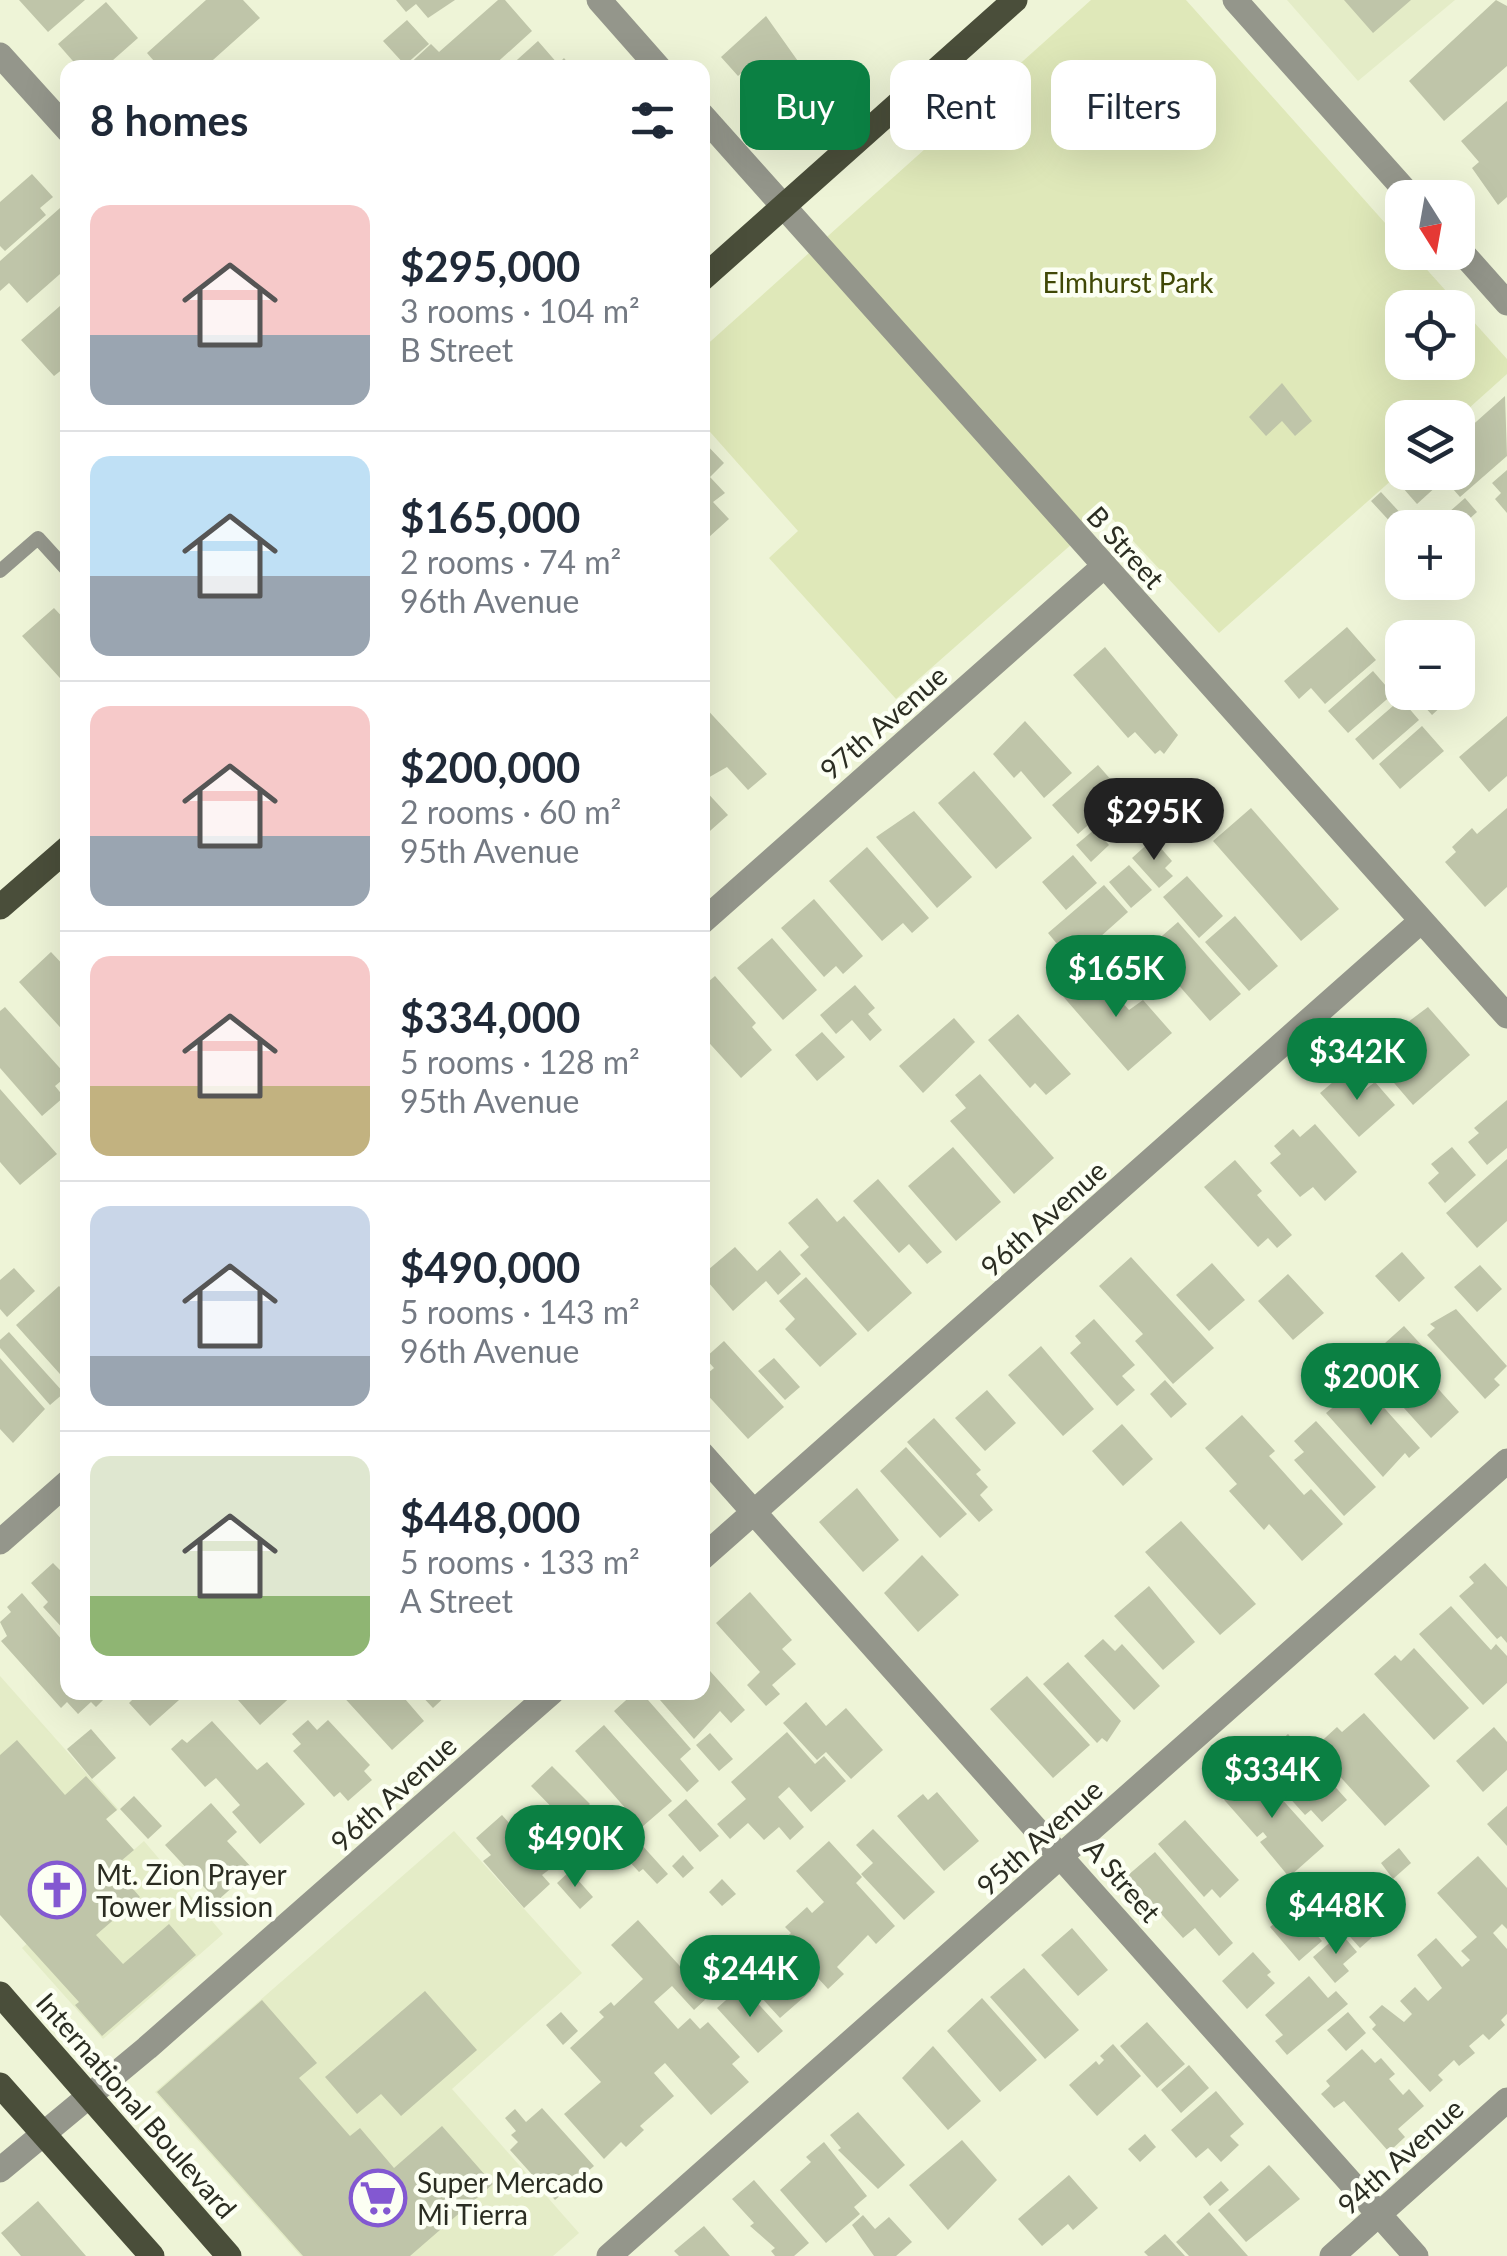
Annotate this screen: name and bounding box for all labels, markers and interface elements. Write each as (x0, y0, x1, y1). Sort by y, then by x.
chip: Buy (740, 60, 870, 150)
chip: Rent (890, 60, 1031, 150)
chip: Filters (1051, 60, 1216, 150)
icon: filters (625, 93, 680, 148)
text: 8 homes (90, 95, 248, 145)
north arrow (1385, 180, 1475, 270)
map controls (1385, 180, 1475, 710)
text: $295,000 (400, 241, 580, 291)
icon: home (170, 245, 290, 365)
park label: Elmhurst Park (1042, 265, 1214, 299)
button: locate (1385, 290, 1475, 380)
text: 3 rooms · 104 m² (400, 291, 640, 330)
text: B Street (400, 330, 513, 369)
button: layers (1385, 400, 1475, 490)
text: $165,000 (400, 492, 580, 542)
icon: home (170, 496, 290, 616)
street label: B Street (1080, 499, 1172, 595)
button: + (1385, 510, 1475, 600)
text: 2 rooms · 74 m² (400, 542, 621, 581)
text: 96th Avenue (400, 581, 580, 620)
button: − (1385, 620, 1475, 710)
street label: 97th Avenue (813, 658, 953, 786)
text: $200,000 (400, 742, 580, 792)
icon: home (170, 746, 290, 866)
pin: $295K (1084, 778, 1224, 863)
text: $295K (1106, 791, 1202, 830)
text: 2 rooms · 60 m² (400, 792, 621, 831)
text: 95th Avenue (400, 831, 580, 870)
pin: $165K (1046, 935, 1186, 1020)
text: $165K (1068, 948, 1164, 987)
text: $334,000 (400, 992, 580, 1042)
icon: home (170, 996, 290, 1116)
pin: $342K (1287, 1018, 1427, 1103)
text: $342K (1309, 1031, 1405, 1070)
text: 5 rooms · 128 m² (400, 1042, 640, 1081)
text: 95th Avenue (400, 1081, 580, 1120)
street label: 96th Avenue (973, 1153, 1113, 1283)
text: $490,000 (400, 1242, 580, 1292)
icon: home (170, 1246, 290, 1366)
text: 5 rooms · 143 m² (400, 1292, 640, 1331)
text: 96th Avenue (400, 1331, 580, 1370)
pin: $200K (1301, 1343, 1441, 1428)
text: $200K (1323, 1356, 1419, 1395)
text: $448,000 (400, 1492, 580, 1542)
icon: home (170, 1496, 290, 1616)
text: 5 rooms · 133 m² (400, 1542, 640, 1581)
text: A Street (400, 1581, 513, 1620)
street label: 96th Avenue (323, 1728, 463, 1858)
pin: $334K (1202, 1736, 1342, 1821)
text: $334K (1224, 1749, 1320, 1788)
street label: 95th Avenue (969, 1772, 1109, 1902)
pin: $490K (505, 1805, 645, 1890)
text: $490K (527, 1818, 623, 1857)
street label: A Street (1078, 1832, 1168, 1928)
place label: Mt. Zion Prayer Tower Mission (96, 1857, 287, 1923)
church icon: Mt. Zion Prayer Tower Mission (27, 1860, 87, 1920)
pin: $448K (1266, 1872, 1406, 1957)
text: $448K (1288, 1885, 1384, 1924)
pin: $244K (680, 1935, 820, 2020)
text: $244K (702, 1948, 798, 1987)
street label: International Boulevard (30, 1985, 244, 2225)
street label: 94th Avenue (1330, 2091, 1470, 2221)
place label: Super Mercado Mi Tierra (417, 2165, 604, 2231)
supermarket icon: Super Mercado Mi Tierra (348, 2168, 408, 2228)

